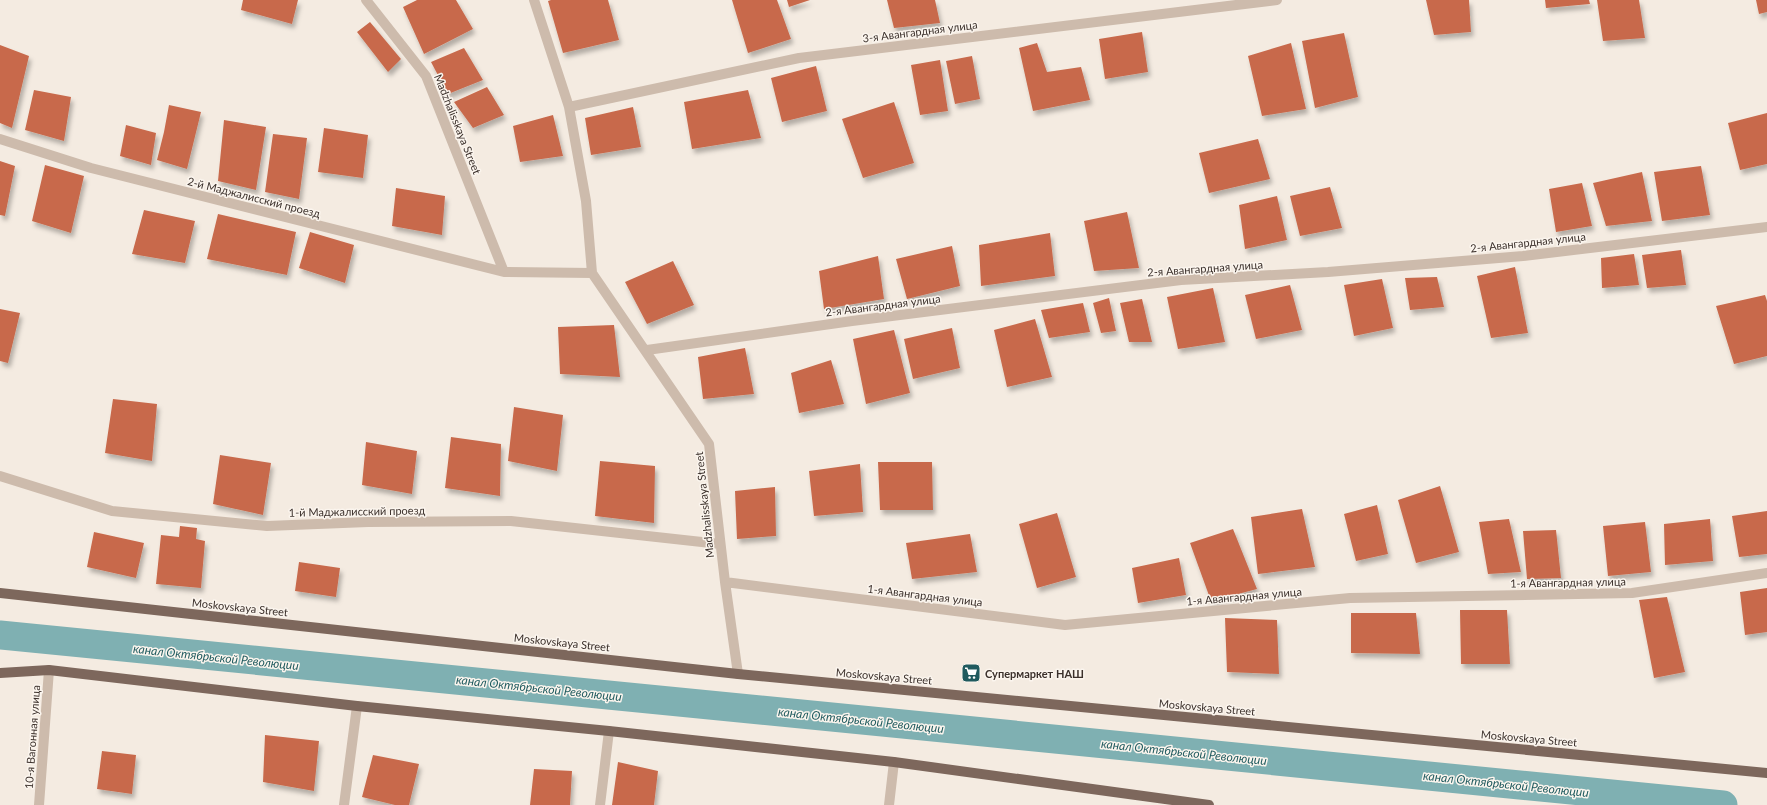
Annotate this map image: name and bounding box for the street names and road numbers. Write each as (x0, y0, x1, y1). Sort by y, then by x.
street label: 3-я Авангардная улица (862, 17, 978, 45)
street label: Madzhalisskaya Street (432, 72, 484, 176)
street label: 2-й Маджалисский проезд (186, 174, 322, 220)
street label: 2-я Авангардная улица (1470, 229, 1586, 255)
street label: 2-я Авангардная улица (1147, 257, 1263, 279)
street label: 2-я Авангардная улица (825, 291, 941, 319)
street label: Madzhalisskaya Street (692, 451, 716, 559)
street label: 1-й Маджалисский проезд (289, 503, 426, 519)
street label: 1-я Авангардная улица (1510, 574, 1626, 590)
street label: 1-я Авангардная улица (867, 581, 983, 609)
street label: 1-я Авангардная улица (1186, 584, 1302, 608)
street label: Moskovskaya Street (191, 595, 289, 619)
street label: Moskovskaya Street (513, 630, 611, 654)
street label: Moskovskaya Street (835, 665, 933, 687)
street label: 10-я Вагонная улица (22, 685, 42, 789)
street label: Moskovskaya Street (1158, 696, 1256, 718)
street label: Moskovskaya Street (1480, 727, 1578, 749)

